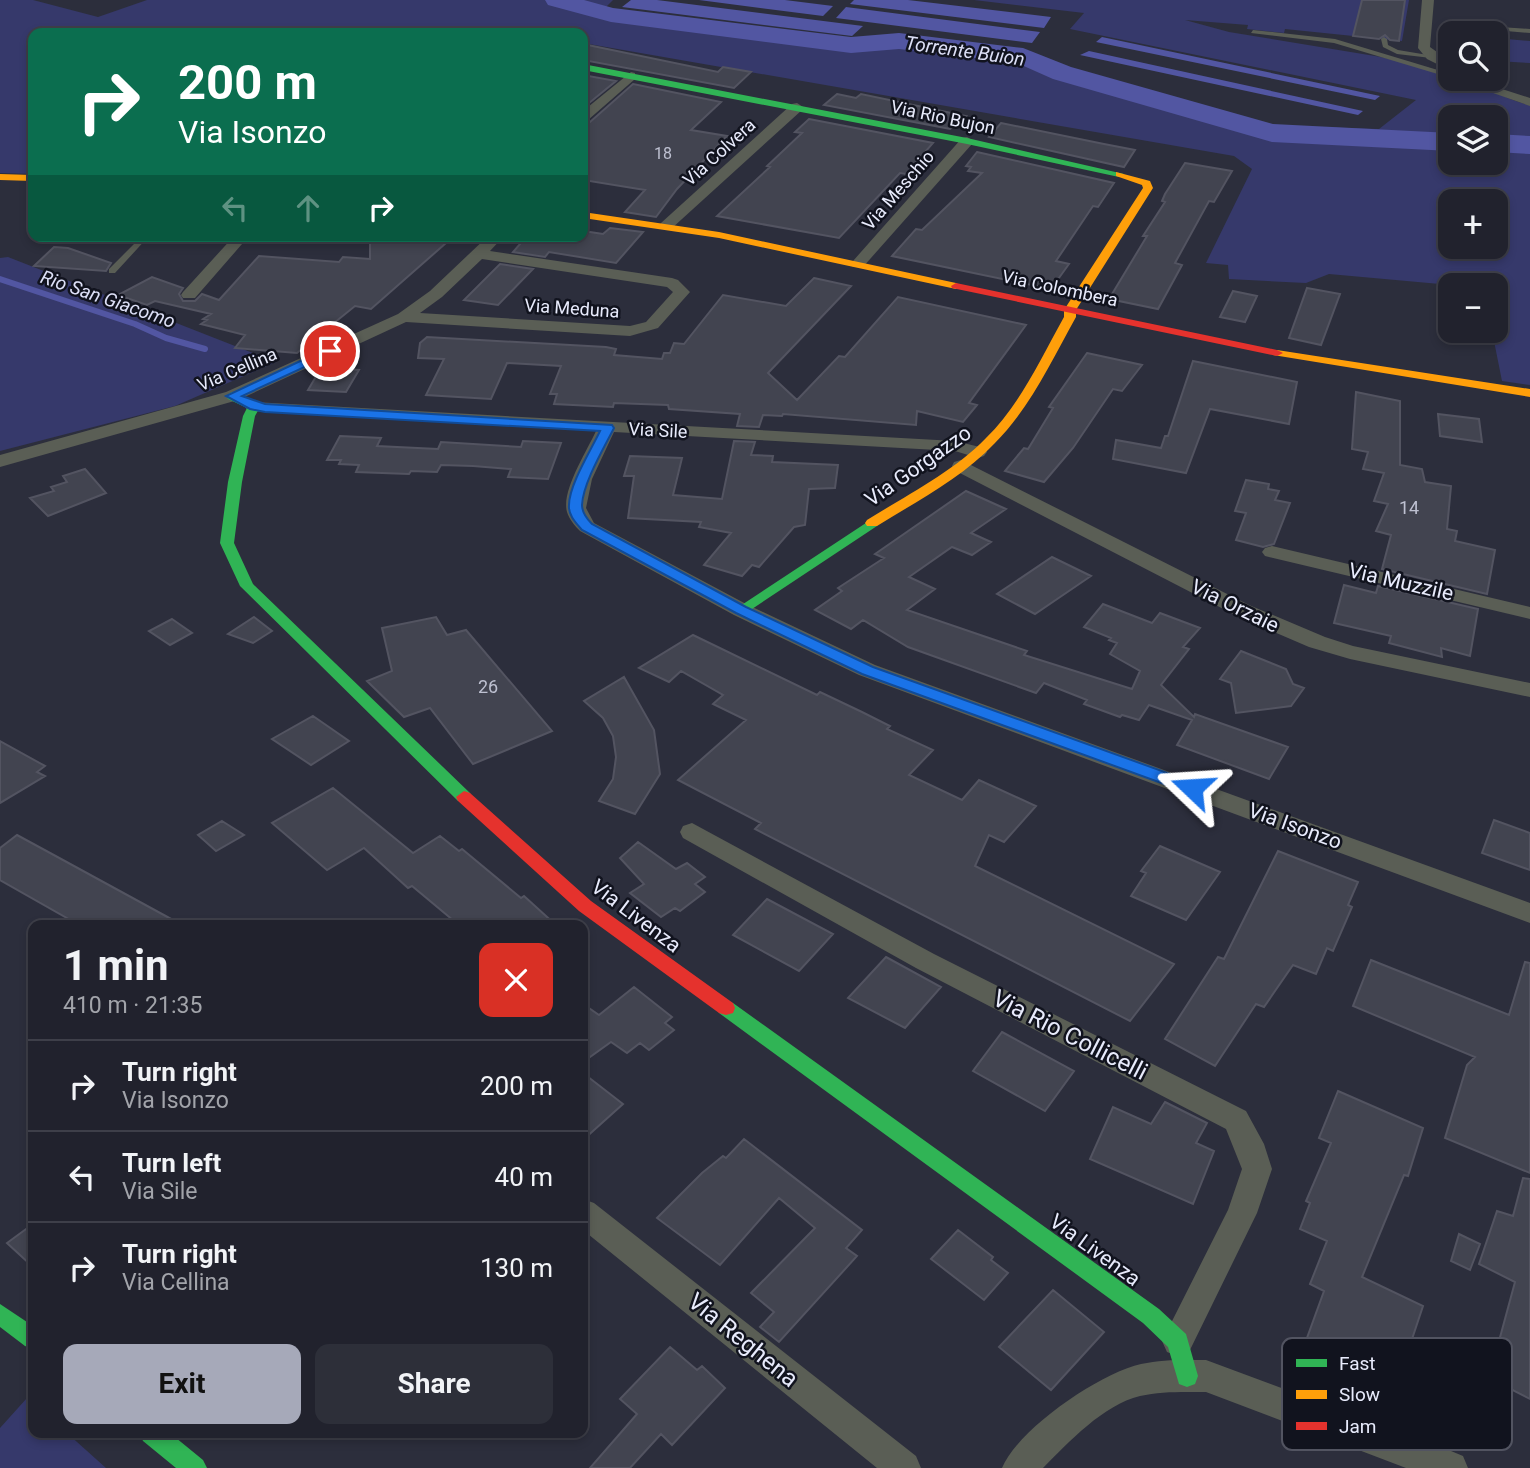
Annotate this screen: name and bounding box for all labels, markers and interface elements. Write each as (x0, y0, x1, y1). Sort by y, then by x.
map controls (1438, 21, 1508, 343)
button: search (1438, 21, 1508, 91)
water label: Torrente Buion (904, 31, 1026, 71)
text: 200 m (178, 54, 317, 111)
icon: right (63, 56, 154, 147)
street label: Via Rio Bujon (889, 96, 997, 138)
button: layers (1438, 105, 1508, 175)
text: Via Isonzo (178, 113, 327, 151)
street label: Via Colvera (678, 114, 760, 190)
house number: 18 (654, 144, 672, 163)
street label: Via Meschio (858, 146, 938, 234)
icon: left (216, 189, 254, 227)
icon: ahead (289, 189, 327, 227)
icon: right (362, 189, 400, 227)
button: + (1438, 189, 1508, 259)
water label: Rio San Giacomo (38, 265, 178, 333)
street label: Via Colombera (1000, 265, 1120, 311)
button: − (1438, 273, 1508, 343)
street label: Via Meduna (524, 294, 620, 322)
pin (300, 321, 360, 381)
icon: arrive (311, 332, 349, 370)
street label: Via Cellina (194, 343, 280, 395)
street label: Via Sile (628, 418, 688, 442)
street label: Via Gorgazzo (860, 421, 976, 511)
house number: 14 (1399, 497, 1419, 518)
street label: Via Muzzile (1346, 558, 1456, 606)
street label: Via Orzaie (1187, 574, 1283, 638)
house number: 26 (478, 676, 498, 697)
position arrow (1155, 751, 1229, 825)
street label: Via Isonzo (1245, 798, 1345, 854)
street label: Via Livenza (586, 874, 686, 958)
text: 1 min (63, 941, 169, 990)
button: close (479, 943, 553, 1017)
street label: Via Rio Collicelli (988, 984, 1152, 1086)
text: 410 m · 21:35 (63, 992, 202, 1019)
text: Turn right (122, 1057, 237, 1087)
icon: right (63, 1067, 101, 1105)
text: 200 m (480, 1071, 553, 1101)
text: Via Isonzo (122, 1087, 229, 1114)
text: Turn left (122, 1148, 221, 1178)
icon: left (63, 1158, 101, 1196)
text: 40 m (495, 1162, 553, 1192)
text: Via Sile (122, 1178, 198, 1205)
street label: Via Livenza (1045, 1209, 1145, 1291)
text: Turn right (122, 1239, 237, 1269)
icon: right (63, 1249, 101, 1287)
text: 130 m (480, 1253, 553, 1283)
text: Via Cellina (122, 1269, 230, 1296)
street label: Via Reghena (682, 1287, 804, 1393)
legend (1282, 1338, 1512, 1450)
button: Exit (63, 1344, 301, 1424)
button: Share (315, 1344, 553, 1424)
text: Fast (1339, 1352, 1376, 1375)
text: Slow (1339, 1383, 1380, 1406)
text: Jam (1339, 1415, 1376, 1438)

